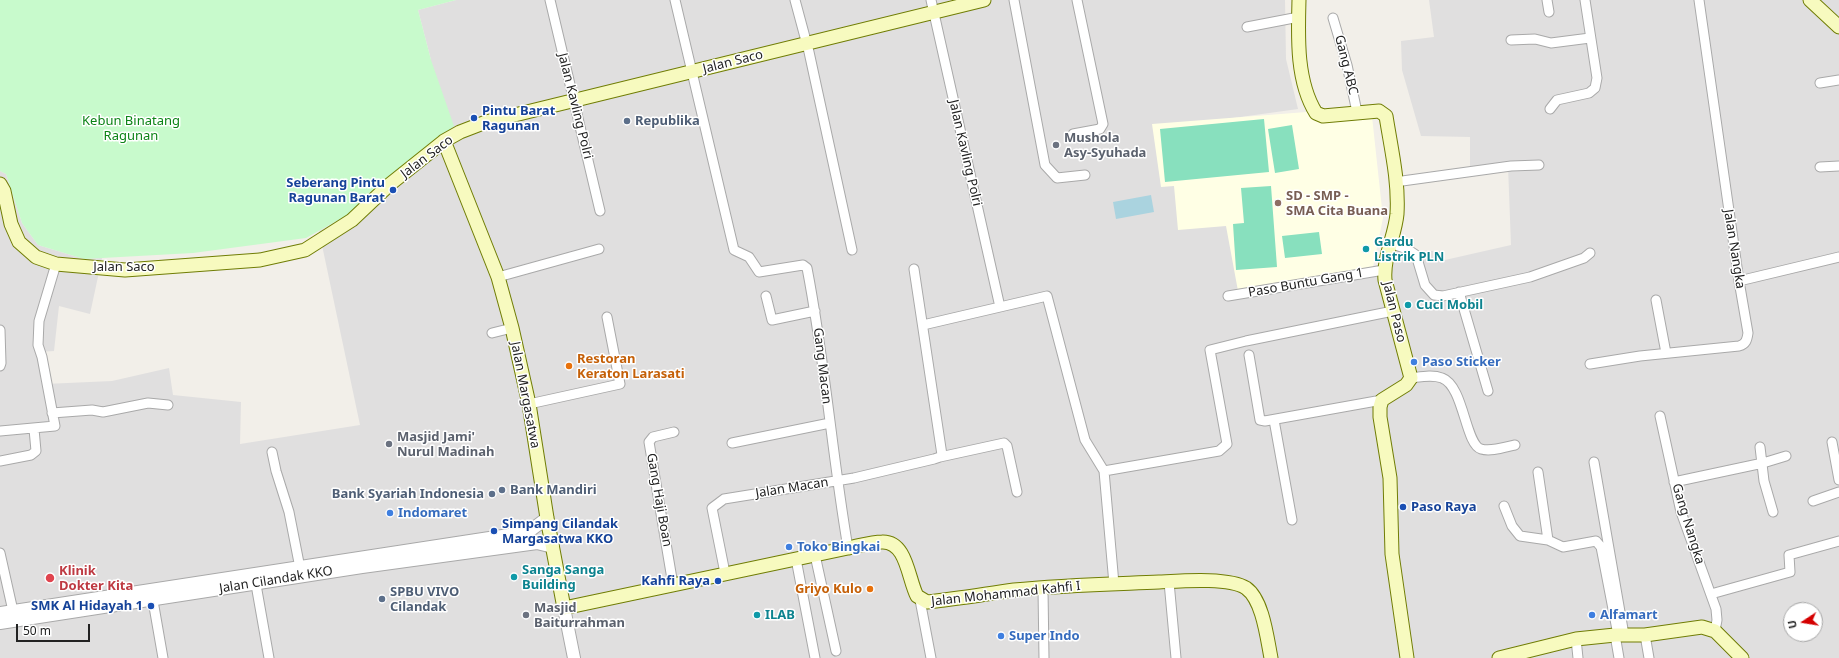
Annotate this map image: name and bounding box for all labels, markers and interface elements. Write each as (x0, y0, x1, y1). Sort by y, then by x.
street label: Gang ABC (1331, 33, 1361, 97)
street label: Jalan Saco (701, 47, 765, 77)
street label: Jalan Kavling Polri (554, 51, 596, 161)
street label: Jalan Kavling Polri (945, 98, 985, 208)
place label: Pintu Barat Ragunan (482, 103, 555, 134)
park label: Kebun Binatang Ragunan (82, 113, 180, 144)
marker: Pintu Barat Ragunan (469, 113, 479, 123)
place label: Republika (635, 113, 700, 129)
marker: Republika (622, 116, 632, 126)
place label: Mushola Asy-Syuhada (1064, 130, 1146, 161)
street label: Jalan Saco (398, 132, 456, 182)
marker: Mushola Asy-Syuhada (1051, 140, 1061, 150)
place label: Seberang Pintu Ragunan Barat (286, 175, 385, 206)
marker: Seberang Pintu Ragunan Barat (388, 185, 398, 195)
place label: SD - SMP - SMA Cita Buana (1286, 188, 1388, 219)
marker: SD - SMP - SMA Cita Buana (1273, 198, 1283, 208)
street label: Jalan Nangka (1720, 208, 1748, 290)
place label: Gardu Listrik PLN (1374, 234, 1444, 265)
marker: Gardu Listrik PLN (1361, 244, 1371, 254)
street label: Jalan Saco (93, 259, 155, 275)
street label: Paso Buntu Gang 1 (1247, 265, 1365, 301)
street label: Jalan Paso (1379, 280, 1409, 344)
place label: Cuci Mobil (1416, 297, 1483, 313)
marker: Cuci Mobil (1403, 300, 1413, 310)
street label: Gang Macan (810, 327, 834, 405)
street label: Jalan Margasatwa (507, 340, 543, 450)
place label: Restoran Keraton Larasati (577, 351, 685, 382)
place label: Paso Sticker (1422, 354, 1501, 370)
marker: Paso Sticker (1409, 357, 1419, 367)
marker: Restoran Keraton Larasati (564, 361, 574, 371)
place label: Masjid Jami' Nurul Madinah (397, 429, 494, 460)
marker: Masjid Jami' Nurul Madinah (384, 439, 394, 449)
street label: Gang Haji Boan (643, 452, 675, 548)
street label: Jalan Macan (754, 475, 830, 501)
place label: Bank Mandiri (510, 482, 597, 498)
street label: Gang Nangka (1668, 482, 1708, 566)
marker: Bank Mandiri (497, 485, 507, 495)
place label: Bank Syariah Indonesia (332, 486, 484, 502)
marker: Bank Syariah Indonesia (487, 489, 497, 499)
place label: Paso Raya (1411, 499, 1476, 515)
marker: Paso Raya (1398, 502, 1408, 512)
place label: Indomaret (398, 505, 467, 521)
marker: Indomaret (385, 508, 395, 518)
place label: Simpang Cilandak Margasatwa KKO (502, 516, 618, 547)
marker: Simpang Cilandak Margasatwa KKO (489, 526, 499, 536)
place label: Toko Bingkai (797, 539, 880, 555)
marker: Toko Bingkai (784, 542, 794, 552)
place label: Sanga Sanga Building (522, 562, 604, 593)
place label: Klinik Dokter Kita (59, 563, 133, 594)
street label: Jalan Cilandak KKO (218, 563, 334, 597)
marker: Klinik Dokter Kita (44, 572, 56, 584)
marker: Sanga Sanga Building (509, 572, 519, 582)
place label: Kahfi Raya (641, 573, 710, 589)
marker: Kahfi Raya (713, 576, 723, 586)
street label: Jalan Mohammad Kahfi I (931, 578, 1081, 610)
place label: Griyo Kulo (795, 581, 862, 597)
place label: SPBU VIVO Cilandak (390, 584, 459, 615)
marker: Griyo Kulo (865, 584, 875, 594)
marker: SPBU VIVO Cilandak (377, 594, 387, 604)
place label: SMK Al Hidayah 1 (31, 598, 143, 614)
place label: Masjid Baiturrahman (534, 600, 625, 631)
marker: SMK Al Hidayah 1 (146, 601, 156, 611)
north arrow (1783, 602, 1823, 642)
place label: ILAB (765, 607, 795, 623)
place label: Alfamart (1600, 607, 1658, 623)
marker: Masjid Baiturrahman (521, 610, 531, 620)
marker: ILAB (752, 610, 762, 620)
marker: Alfamart (1587, 610, 1597, 620)
scale bar (18, 616, 92, 642)
text: U (1784, 619, 1800, 630)
text: 50 m (23, 622, 51, 639)
place label: Super Indo (1009, 628, 1080, 644)
marker: Super Indo (996, 631, 1006, 641)

